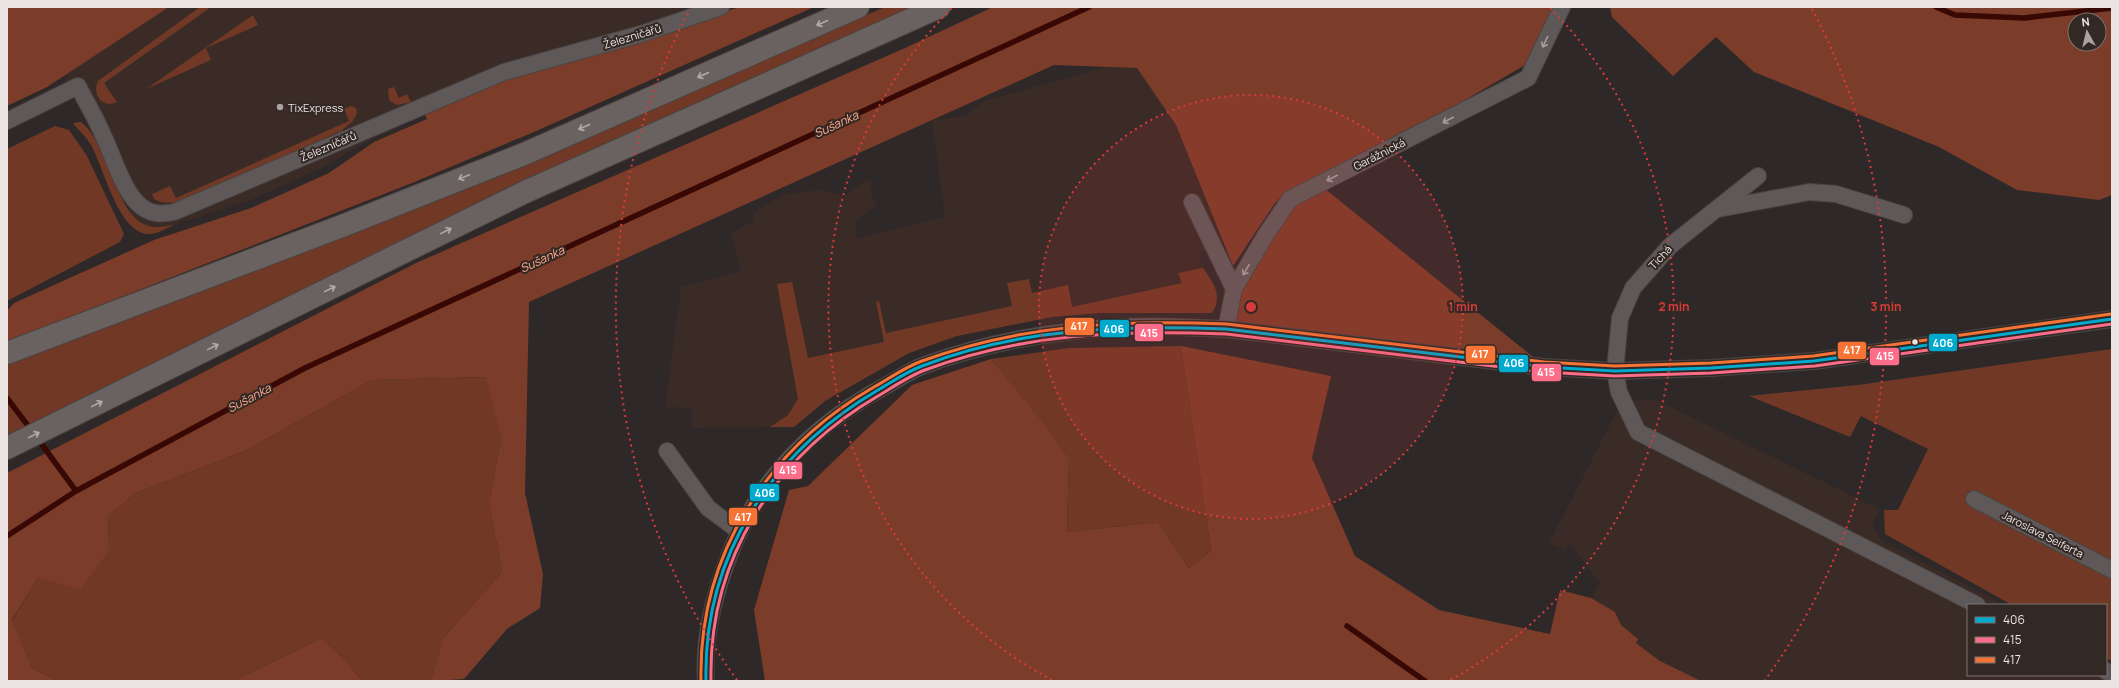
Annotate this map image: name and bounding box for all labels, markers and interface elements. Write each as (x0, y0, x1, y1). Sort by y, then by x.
north arrow (2067, 12, 2107, 52)
text: N (2081, 14, 2091, 30)
one-way arrow (817, 19, 829, 27)
street label: Železničářů (601, 20, 663, 52)
one-way arrow (1541, 36, 1548, 48)
one-way arrow (698, 72, 710, 79)
place label: TixExpress (288, 100, 344, 115)
marker: TixExpress (275, 102, 285, 112)
water label: Sušanka (811, 106, 862, 142)
one-way arrow (1442, 116, 1454, 124)
one-way arrow (579, 124, 591, 131)
street label: Železničářů (298, 127, 358, 165)
street label: Garážnická (1351, 135, 1407, 173)
one-way arrow (459, 174, 471, 182)
one-way arrow (1326, 175, 1338, 182)
one-way arrow (440, 227, 452, 234)
water label: Sušanka (517, 241, 568, 277)
street label: Tichá (1645, 242, 1675, 272)
one-way arrow (1241, 264, 1249, 276)
one-way arrow (323, 285, 335, 292)
text: 1 min (1448, 298, 1478, 315)
text: 2 min (1658, 298, 1690, 315)
text: 3 min (1870, 298, 1902, 315)
centre of rings (1244, 300, 1258, 314)
line badge: 417 (1064, 317, 1095, 336)
text: 417 (1070, 318, 1088, 333)
line badge: 406 (1099, 319, 1130, 338)
text: 406 (1104, 321, 1125, 336)
line badge: 415 (1134, 323, 1164, 342)
text: 415 (1140, 325, 1158, 340)
line badge: 406 (1928, 333, 1958, 352)
text: 406 (1933, 335, 1954, 350)
unlabelled marker (1910, 337, 1920, 347)
line badge: 417 (1837, 341, 1867, 360)
text: 417 (1843, 342, 1861, 357)
one-way arrow (207, 343, 219, 350)
line badge: 417 (1465, 345, 1496, 364)
text: 417 (1471, 346, 1489, 361)
line badge: 415 (1869, 347, 1900, 366)
text: 415 (1876, 348, 1894, 363)
line badge: 406 (1498, 354, 1529, 373)
text: 406 (1504, 355, 1525, 370)
line badge: 415 (1531, 363, 1562, 382)
text: 415 (1537, 364, 1555, 379)
water label: Sušanka (224, 379, 275, 417)
one-way arrow (91, 400, 103, 408)
one-way arrow (28, 431, 40, 438)
line badge: 415 (773, 461, 803, 480)
text: 415 (779, 462, 797, 477)
line badge: 406 (749, 483, 780, 502)
text: 406 (755, 485, 776, 500)
line badge: 417 (728, 507, 758, 526)
street label: Jaroslava Seiferta (2000, 507, 2086, 561)
text: 417 (734, 509, 752, 524)
legend (1967, 604, 2107, 676)
text: 406 (2003, 611, 2025, 628)
text: 415 (2003, 631, 2022, 648)
text: 417 (2003, 651, 2021, 668)

